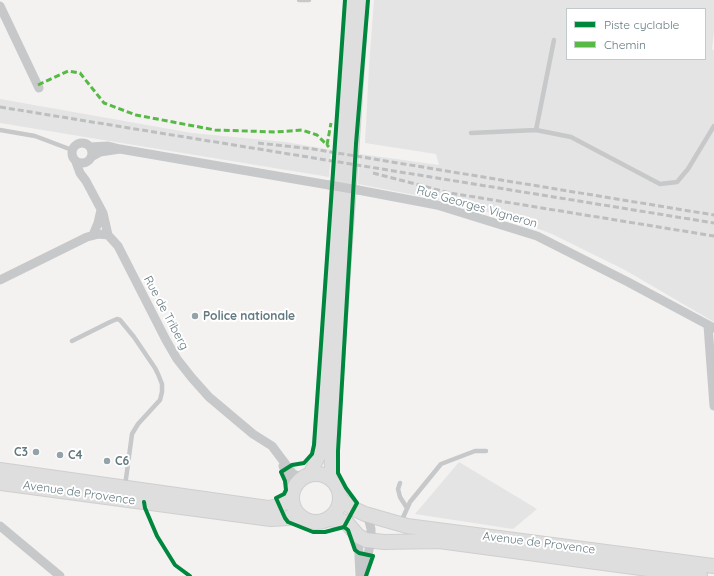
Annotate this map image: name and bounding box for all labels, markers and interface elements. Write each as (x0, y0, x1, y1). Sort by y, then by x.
legend (566, 8, 706, 60)
text: Piste cyclable (604, 17, 679, 32)
text: Chemin (604, 37, 646, 52)
street label: Rue Georges Vigneron (415, 183, 539, 231)
street label: Rue de Triberg (140, 273, 192, 353)
place label: Police nationale (203, 309, 295, 323)
marker: Police nationale (190, 311, 200, 321)
place label: C3 (14, 445, 28, 459)
marker: C3 (31, 447, 41, 457)
place label: C4 (68, 448, 83, 462)
marker: C4 (55, 450, 65, 460)
place label: C6 (115, 454, 129, 468)
marker: C6 (102, 456, 112, 466)
street label: Avenue de Provence (22, 478, 136, 508)
street label: Avenue de Provence (482, 529, 596, 557)

